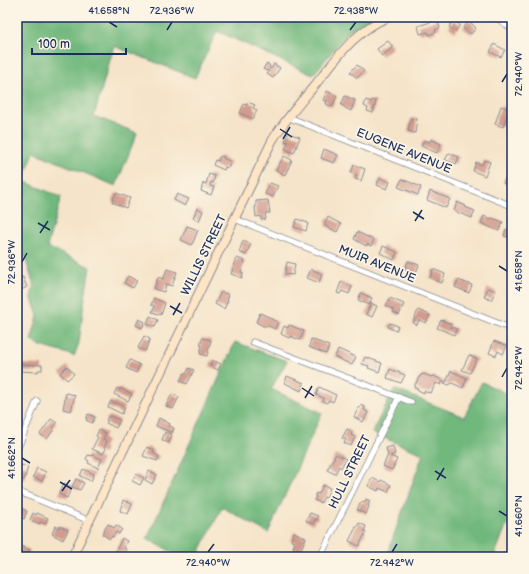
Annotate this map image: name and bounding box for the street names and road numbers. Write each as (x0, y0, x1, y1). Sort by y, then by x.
street label: EUGENE AVENUE (354, 125, 454, 177)
street label: WILLIS STREET (178, 211, 230, 298)
street label: MUIR AVENUE (336, 242, 418, 286)
street label: HULL STREET (326, 432, 375, 511)

